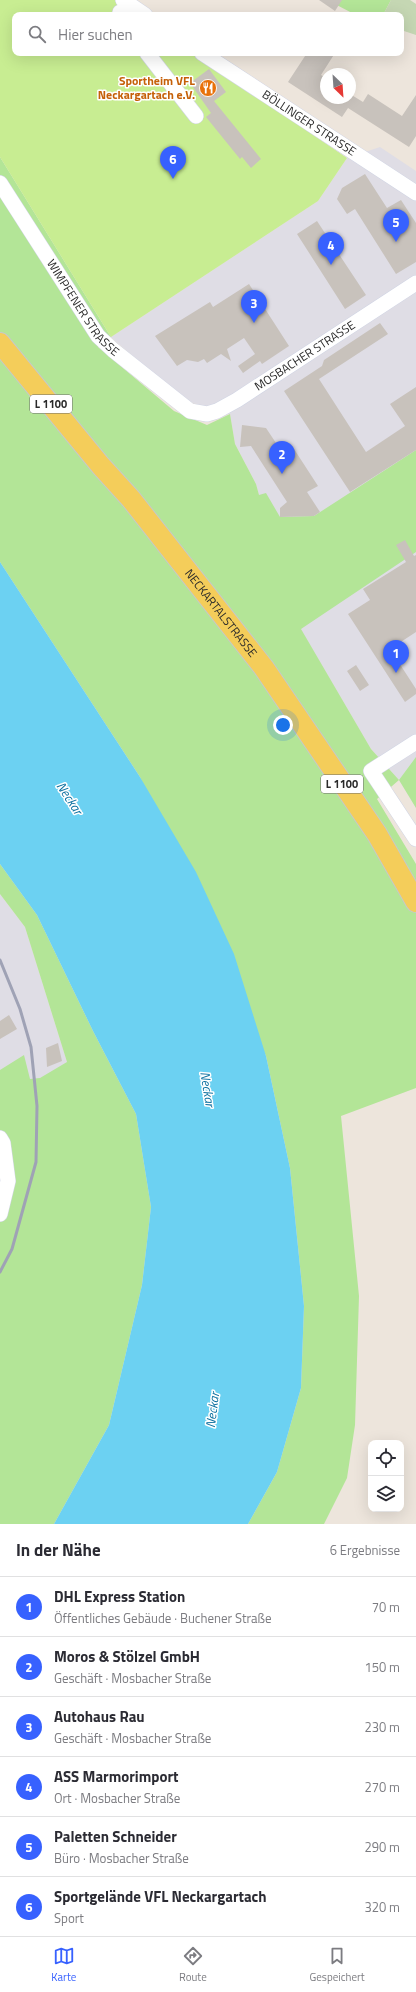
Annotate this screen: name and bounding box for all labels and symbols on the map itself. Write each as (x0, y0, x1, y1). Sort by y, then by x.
north arrow (320, 68, 356, 104)
place label: Sportheim VFL Neckargartach e.V. (98, 71, 195, 104)
restaurant icon: Sportheim VFL Neckargartach e.V. (198, 78, 218, 98)
street label: BÖLLINGER STRASSE (259, 85, 360, 161)
pin: 6 (160, 146, 186, 179)
pin: 5 (383, 209, 409, 242)
pin: 4 (318, 232, 344, 265)
street label: WIMPFENER STRASSE (42, 255, 124, 361)
pin: 3 (241, 290, 267, 323)
street label: MOSBACHER STRASSE (250, 315, 359, 395)
road number: L 1100 (30, 395, 72, 413)
pin: 2 (269, 441, 295, 474)
street label: NECKARTALSTRASSE (180, 565, 262, 661)
pin: 1 (383, 640, 409, 673)
your location (273, 715, 293, 735)
road number: L 1100 (321, 775, 363, 793)
water label: Neckar (52, 778, 89, 820)
water label: Neckar (195, 1070, 221, 1110)
water label: Neckar (200, 1389, 224, 1429)

